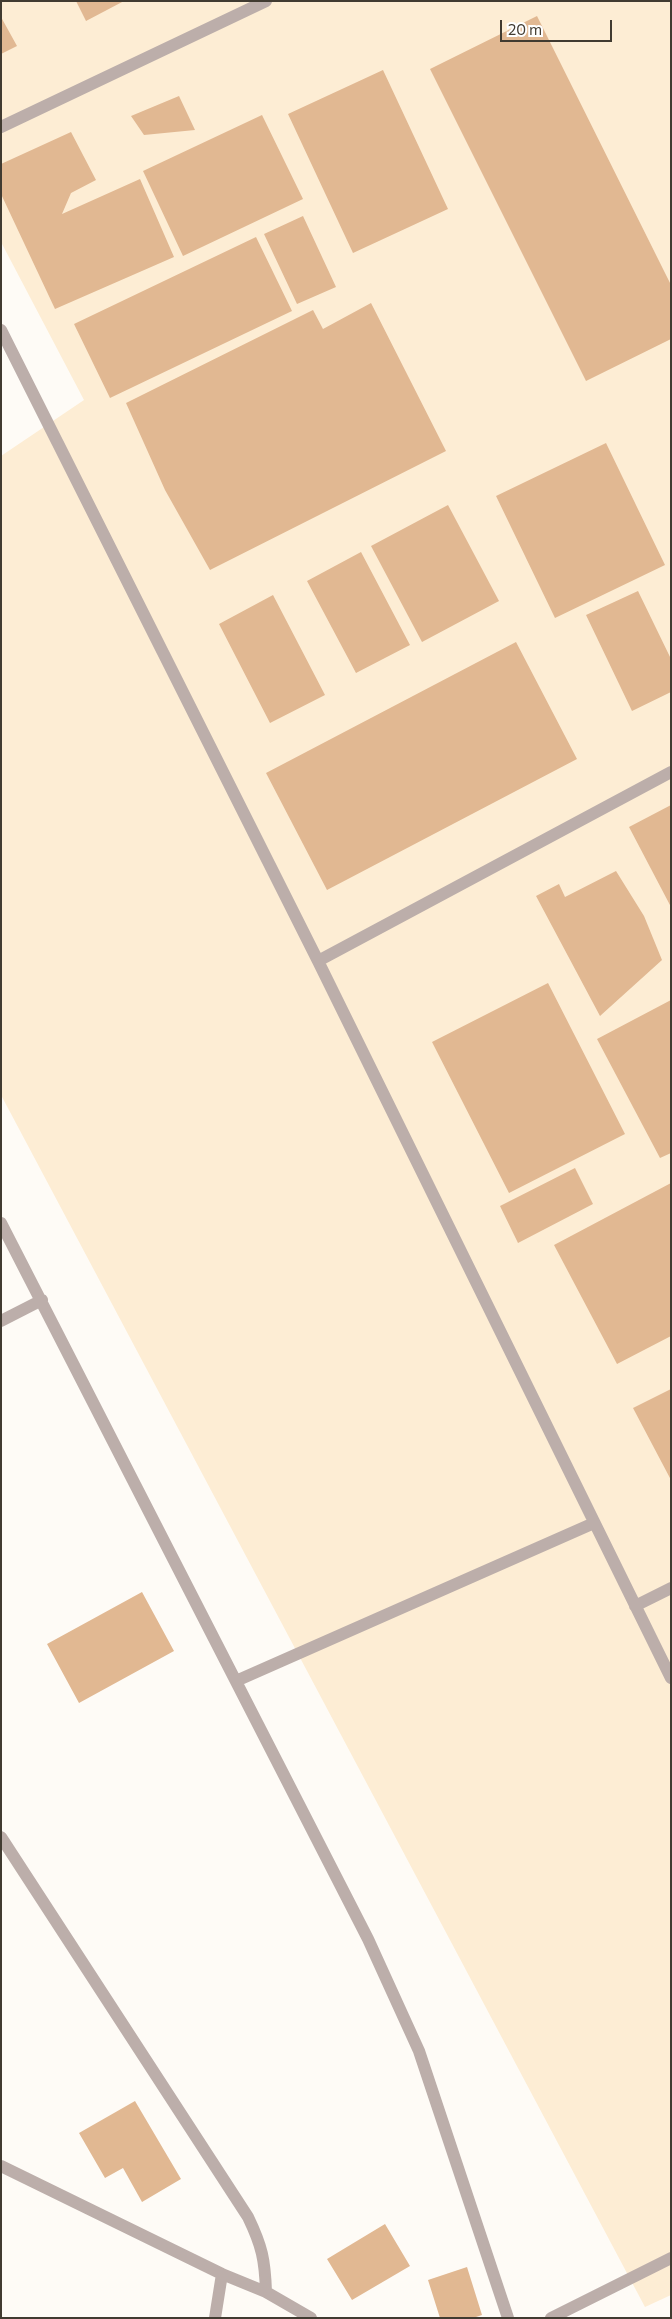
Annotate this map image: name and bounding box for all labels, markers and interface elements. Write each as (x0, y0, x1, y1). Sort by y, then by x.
scale bar (502, 10, 614, 42)
text: 20 m (508, 20, 542, 38)

